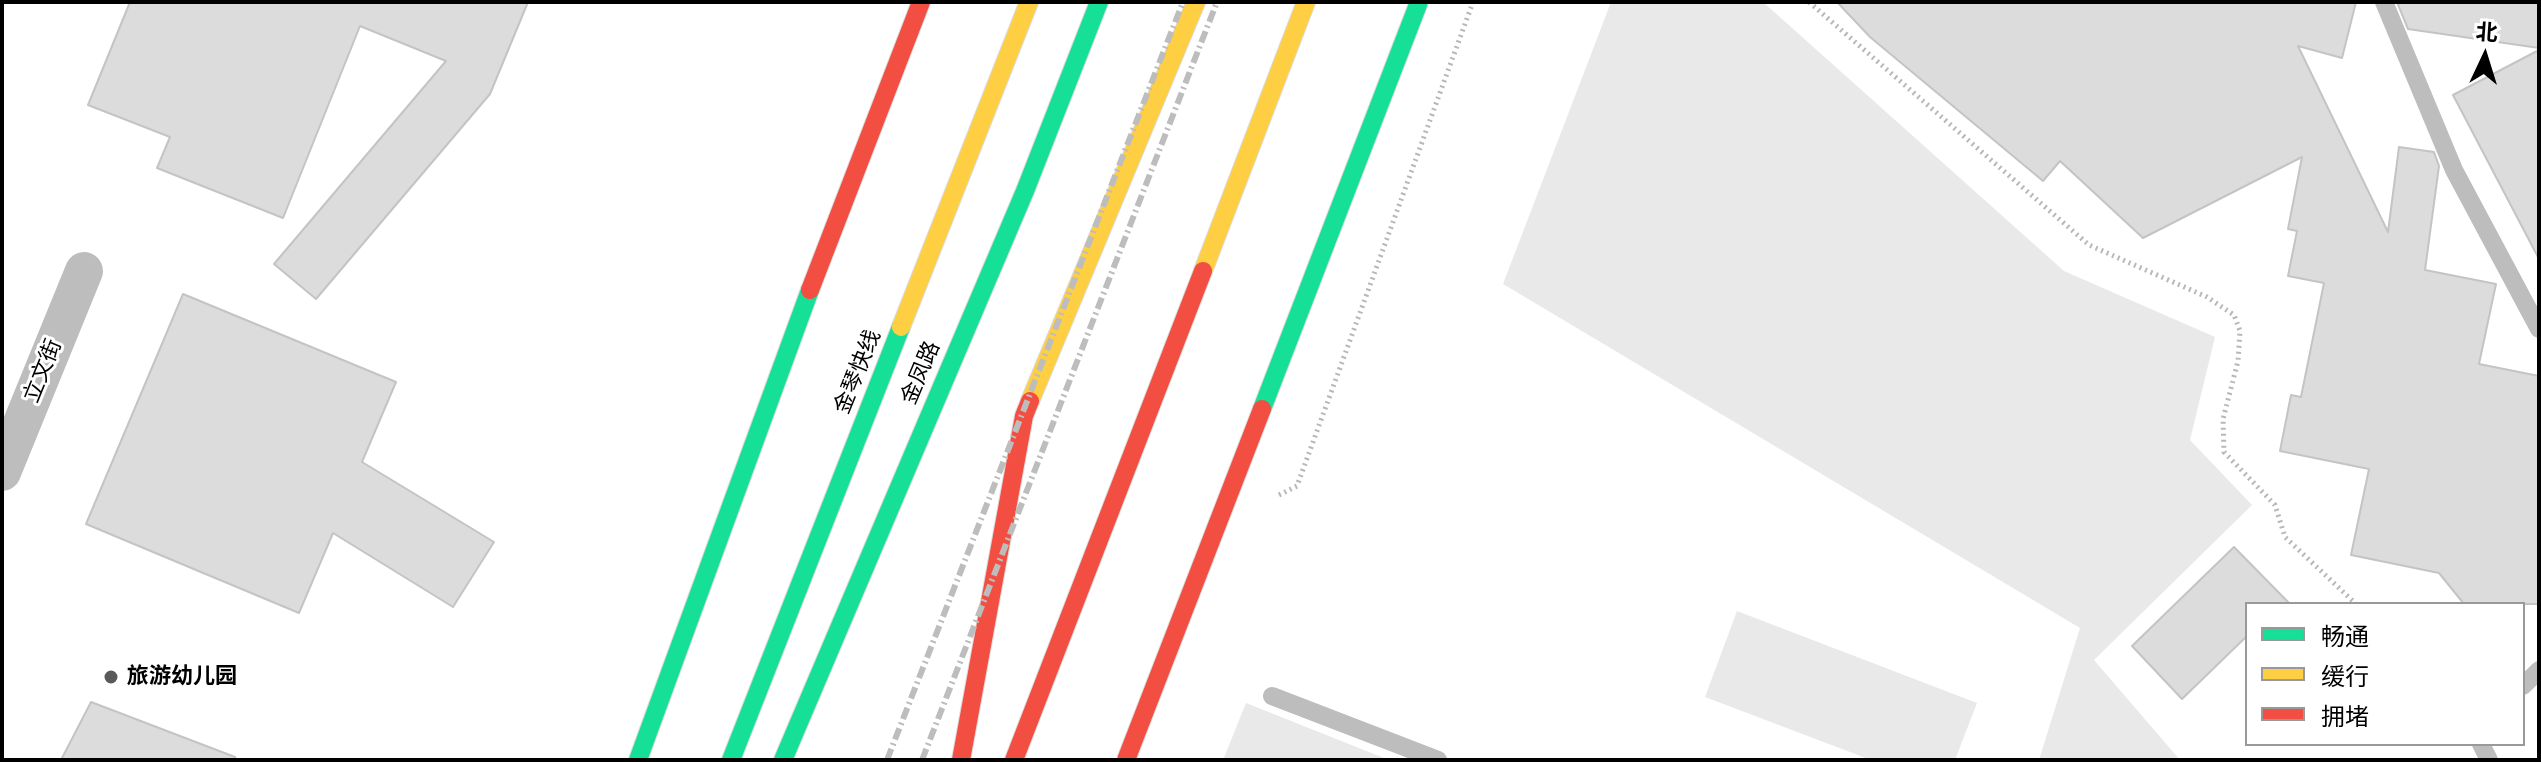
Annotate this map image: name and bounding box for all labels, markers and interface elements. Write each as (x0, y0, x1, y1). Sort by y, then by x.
north arrow (2445, 16, 2525, 96)
text: 北 (2475, 17, 2499, 47)
street label: 金琴快线 (829, 326, 887, 418)
street label: 立文街 (18, 335, 68, 407)
street label: 金凤路 (896, 337, 946, 409)
legend (2245, 602, 2525, 746)
text: 畅通 (2321, 621, 2369, 652)
text: 缓行 (2321, 661, 2369, 692)
place label: 旅游幼儿园 (127, 664, 237, 690)
marker: 旅游幼儿园 (102, 668, 120, 686)
text: 拥堵 (2321, 701, 2369, 732)

